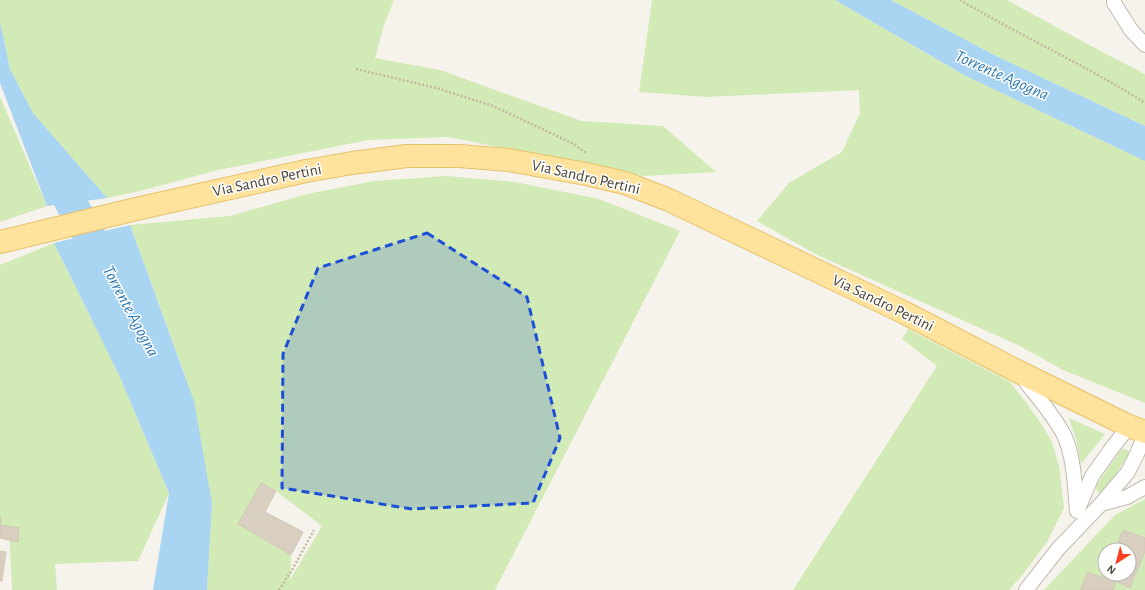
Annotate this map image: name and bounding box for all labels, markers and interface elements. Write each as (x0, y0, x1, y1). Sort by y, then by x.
water label: Torrente Agogna (953, 47, 1051, 103)
street label: Via Sandro Pertini (530, 157, 642, 197)
street label: Via Sandro Pertini (211, 161, 323, 199)
water label: Torrente Agogna (100, 263, 162, 359)
street label: Via Sandro Pertini (830, 272, 936, 334)
north arrow (1097, 542, 1137, 582)
text: N (1105, 563, 1118, 576)

